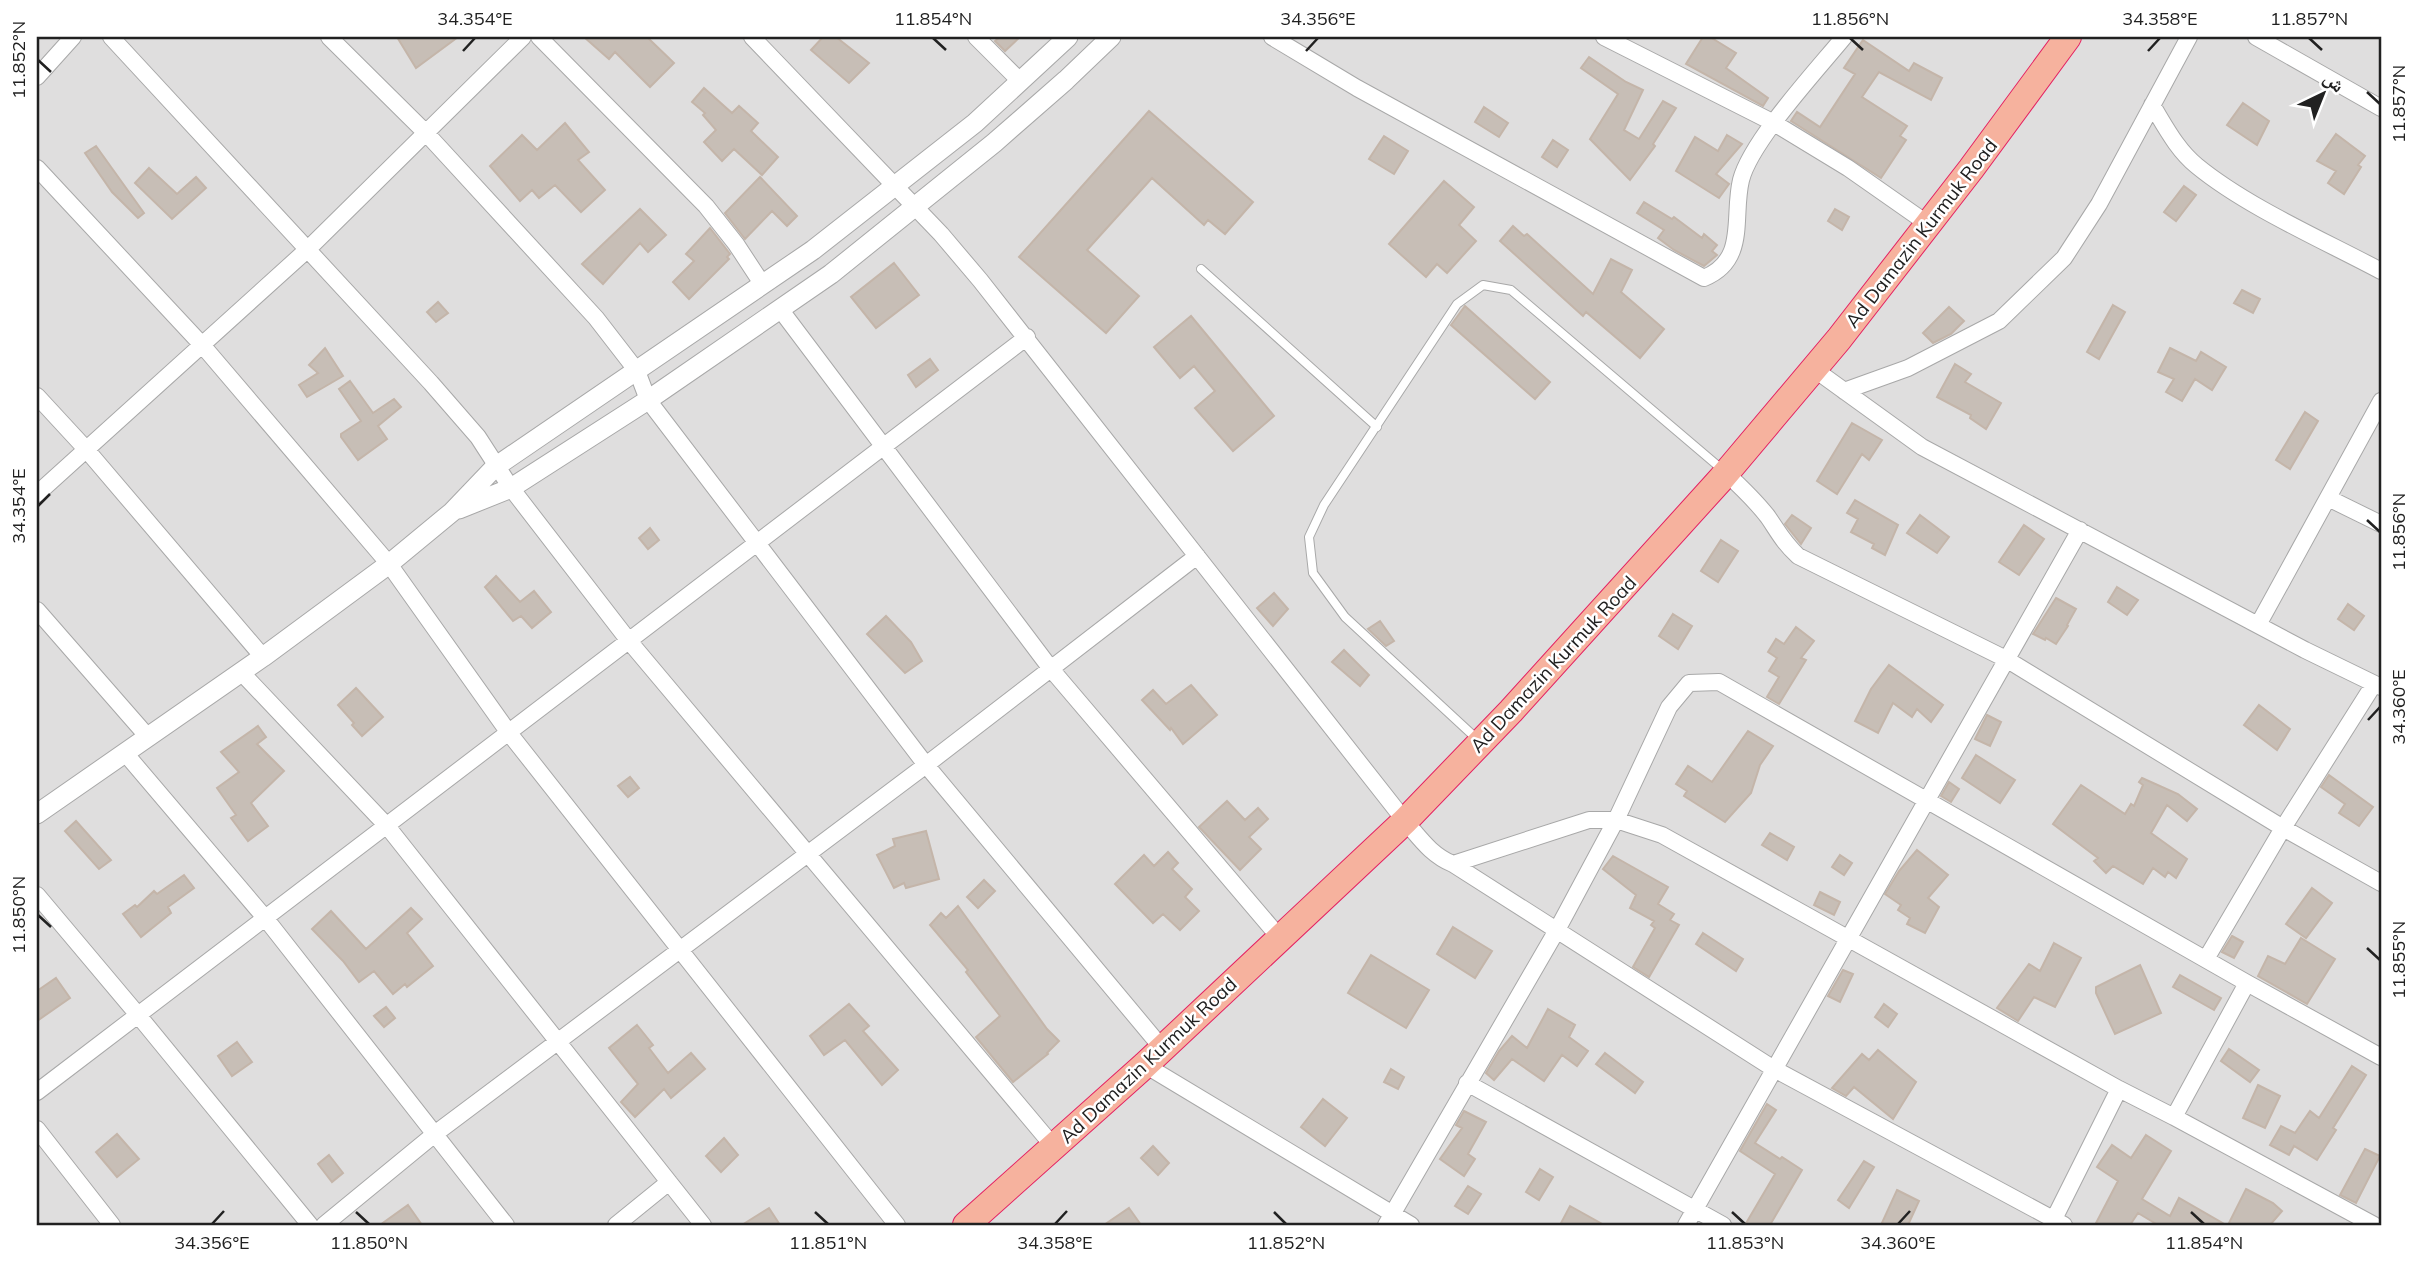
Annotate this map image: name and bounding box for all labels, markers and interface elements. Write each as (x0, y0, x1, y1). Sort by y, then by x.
text: 34.354°E (437, 7, 513, 30)
text: 11.854°N (894, 7, 972, 30)
text: 34.356°E (1280, 7, 1356, 30)
text: 11.856°N (1811, 7, 1889, 30)
text: 34.358°E (2122, 7, 2198, 30)
text: 11.857°N (2270, 7, 2348, 30)
text: 11.852°N (7, 21, 30, 99)
north arrow (2288, 60, 2358, 130)
text: 11.857°N (2387, 65, 2410, 143)
text: ش (2319, 66, 2350, 97)
street label: Ad Damazin Kurmuk Road (1840, 134, 2002, 332)
text: 34.354°E (7, 468, 30, 544)
text: 11.856°N (2387, 493, 2410, 571)
street label: Ad Damazin Kurmuk Road (1465, 571, 1641, 757)
text: 34.360°E (2387, 669, 2410, 745)
text: 11.850°N (7, 876, 30, 954)
text: 11.855°N (2387, 921, 2410, 999)
street label: Ad Damazin Kurmuk Road (1055, 972, 1241, 1148)
text: 34.356°E (174, 1231, 250, 1254)
text: 11.850°N (330, 1231, 408, 1254)
text: 11.851°N (789, 1231, 867, 1254)
text: 34.358°E (1017, 1231, 1093, 1254)
text: 11.852°N (1247, 1231, 1325, 1254)
text: 11.853°N (1706, 1231, 1784, 1254)
text: 34.360°E (1860, 1231, 1936, 1254)
text: 11.854°N (2165, 1231, 2243, 1254)

